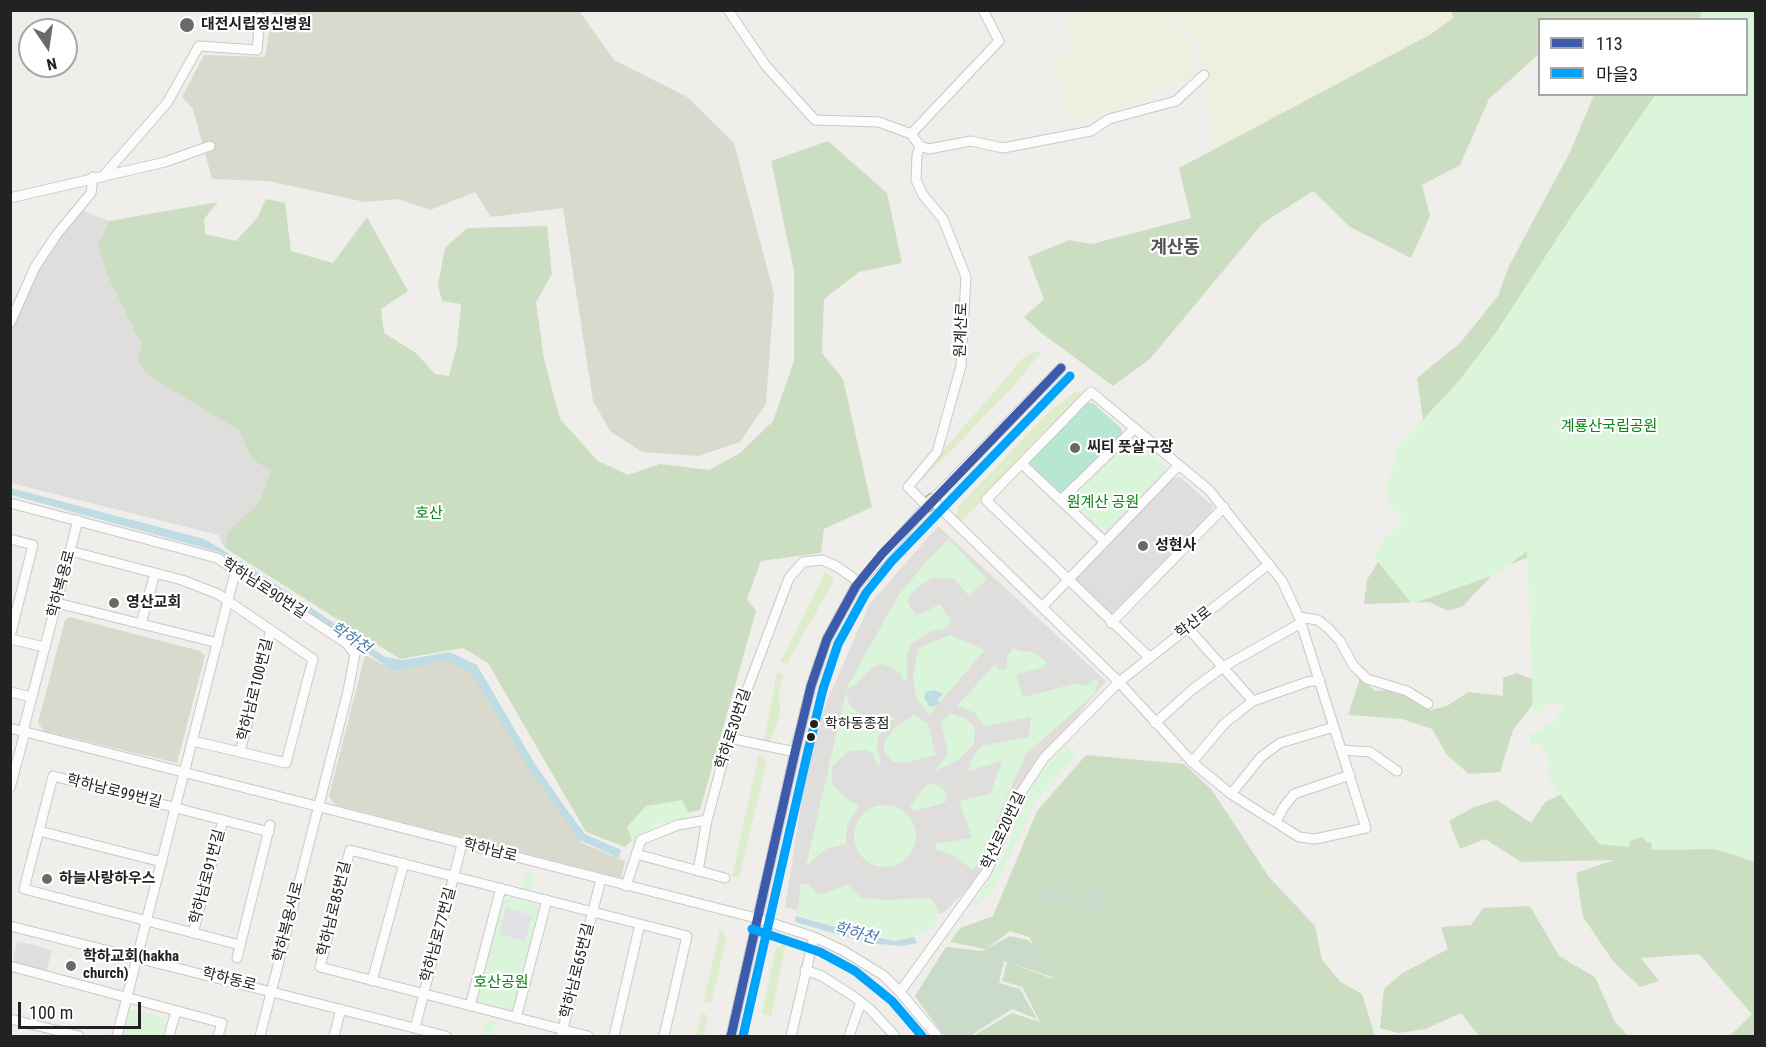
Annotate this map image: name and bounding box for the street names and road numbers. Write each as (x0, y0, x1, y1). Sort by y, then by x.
street label: 원계산로 (952, 302, 972, 358)
street label: 학하복용로 (44, 548, 80, 620)
street label: 학하남로90번길 (218, 555, 310, 623)
street label: 학산로 (1172, 603, 1216, 643)
street label: 학하남로100번길 (235, 637, 277, 743)
street label: 학하로30번길 (712, 686, 756, 772)
street label: 학하남로99번길 (64, 771, 164, 813)
street label: 학산로20번길 (978, 789, 1030, 873)
street label: 학하남로91번길 (187, 828, 229, 926)
street label: 학하남로 (461, 836, 519, 866)
street label: 학하남로85번길 (314, 859, 356, 959)
street label: 학하복용서로 (270, 880, 308, 964)
street label: 학하남로77번길 (418, 886, 460, 984)
street label: 학하남로65번길 (557, 921, 599, 1021)
street label: 학하동로 (200, 965, 258, 995)

